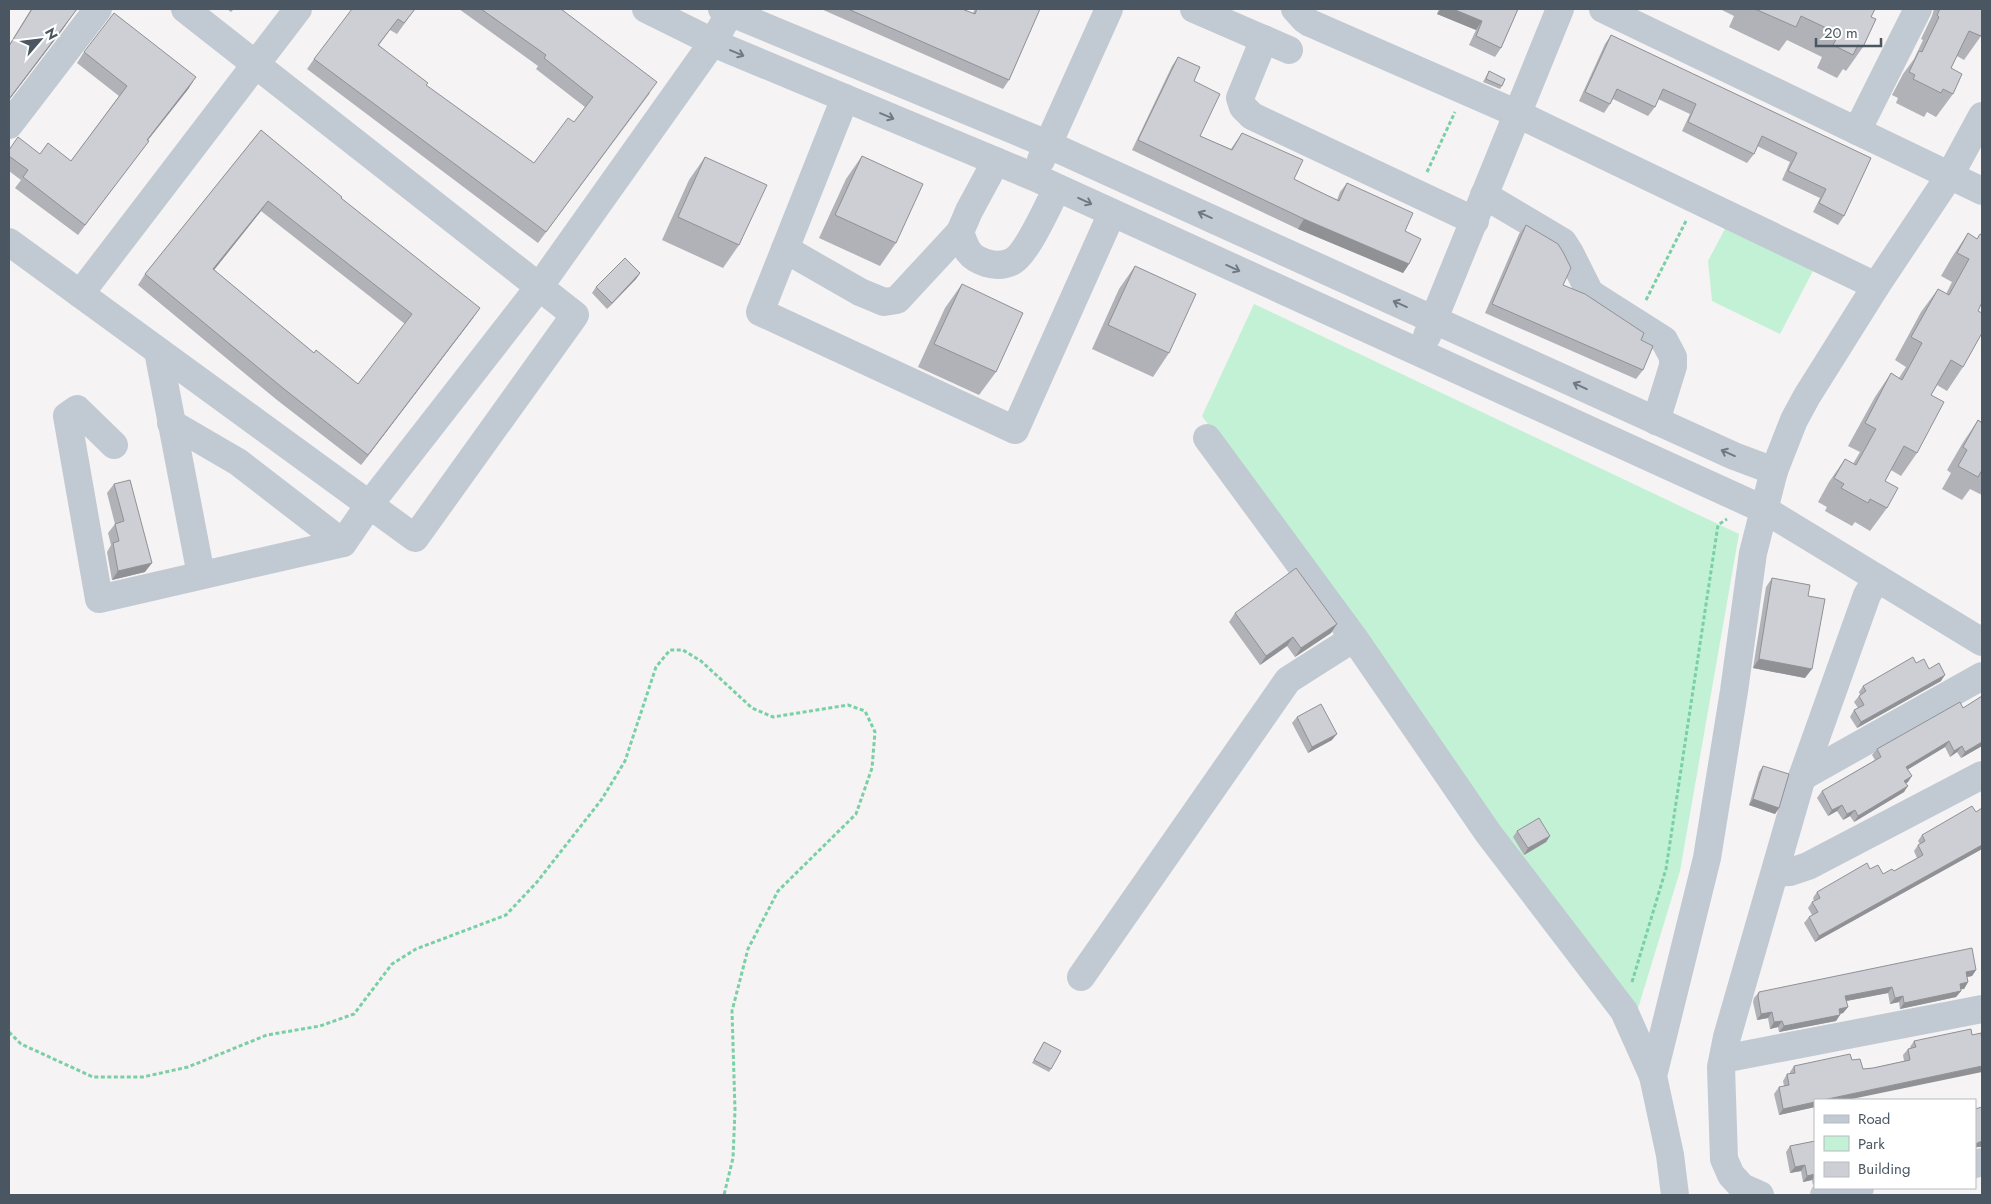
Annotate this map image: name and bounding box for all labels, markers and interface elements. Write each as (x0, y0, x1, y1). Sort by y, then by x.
north arrow (15, 15, 65, 65)
scale bar (1816, 15, 1881, 47)
text: 20 m (1824, 22, 1858, 44)
text: N (40, 24, 63, 44)
one-way arrow (729, 49, 744, 59)
one-way arrow (879, 112, 894, 121)
one-way arrow (1077, 196, 1092, 206)
one-way arrow (1198, 210, 1213, 220)
one-way arrow (1225, 264, 1240, 273)
one-way arrow (1393, 299, 1408, 309)
one-way arrow (1573, 381, 1588, 391)
one-way arrow (1721, 448, 1736, 458)
legend (1814, 1099, 1976, 1189)
text: Road (1858, 1108, 1890, 1130)
text: Park (1858, 1133, 1885, 1155)
text: Building (1858, 1158, 1910, 1180)

